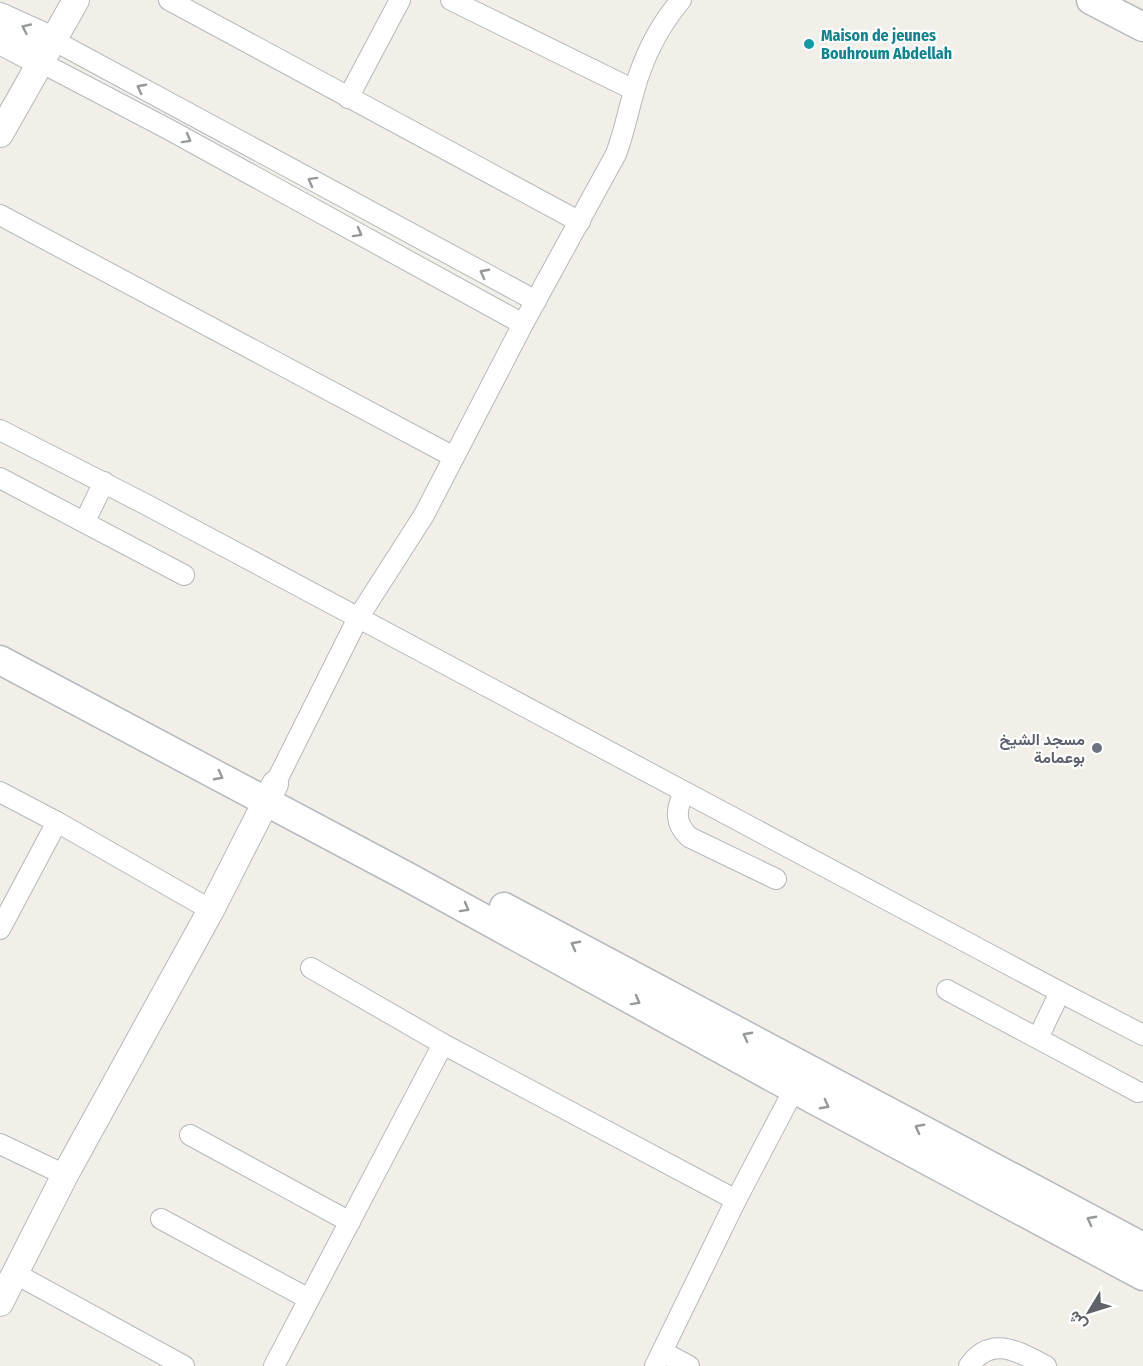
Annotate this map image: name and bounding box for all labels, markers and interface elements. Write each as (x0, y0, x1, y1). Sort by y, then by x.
one-way arrow (22, 23, 33, 35)
place label: Maison de jeunes Bouhroum Abdellah (821, 26, 952, 63)
marker: Maison de jeunes Bouhroum Abdellah (802, 37, 816, 51)
one-way arrow (137, 84, 147, 95)
one-way arrow (180, 132, 191, 143)
one-way arrow (308, 177, 318, 188)
one-way arrow (351, 226, 362, 237)
one-way arrow (480, 269, 490, 280)
place label: مسجد الشيخ بوعمامة (1000, 730, 1085, 768)
marker: مسجد الشيخ بوعمامة (1090, 741, 1104, 755)
one-way arrow (212, 769, 223, 780)
one-way arrow (458, 901, 469, 912)
one-way arrow (571, 941, 581, 952)
one-way arrow (629, 994, 640, 1006)
one-way arrow (742, 1032, 753, 1044)
one-way arrow (819, 1098, 829, 1109)
one-way arrow (915, 1124, 926, 1135)
one-way arrow (1087, 1216, 1098, 1227)
north arrow (1059, 1282, 1119, 1342)
text: ش (1064, 1307, 1091, 1334)

